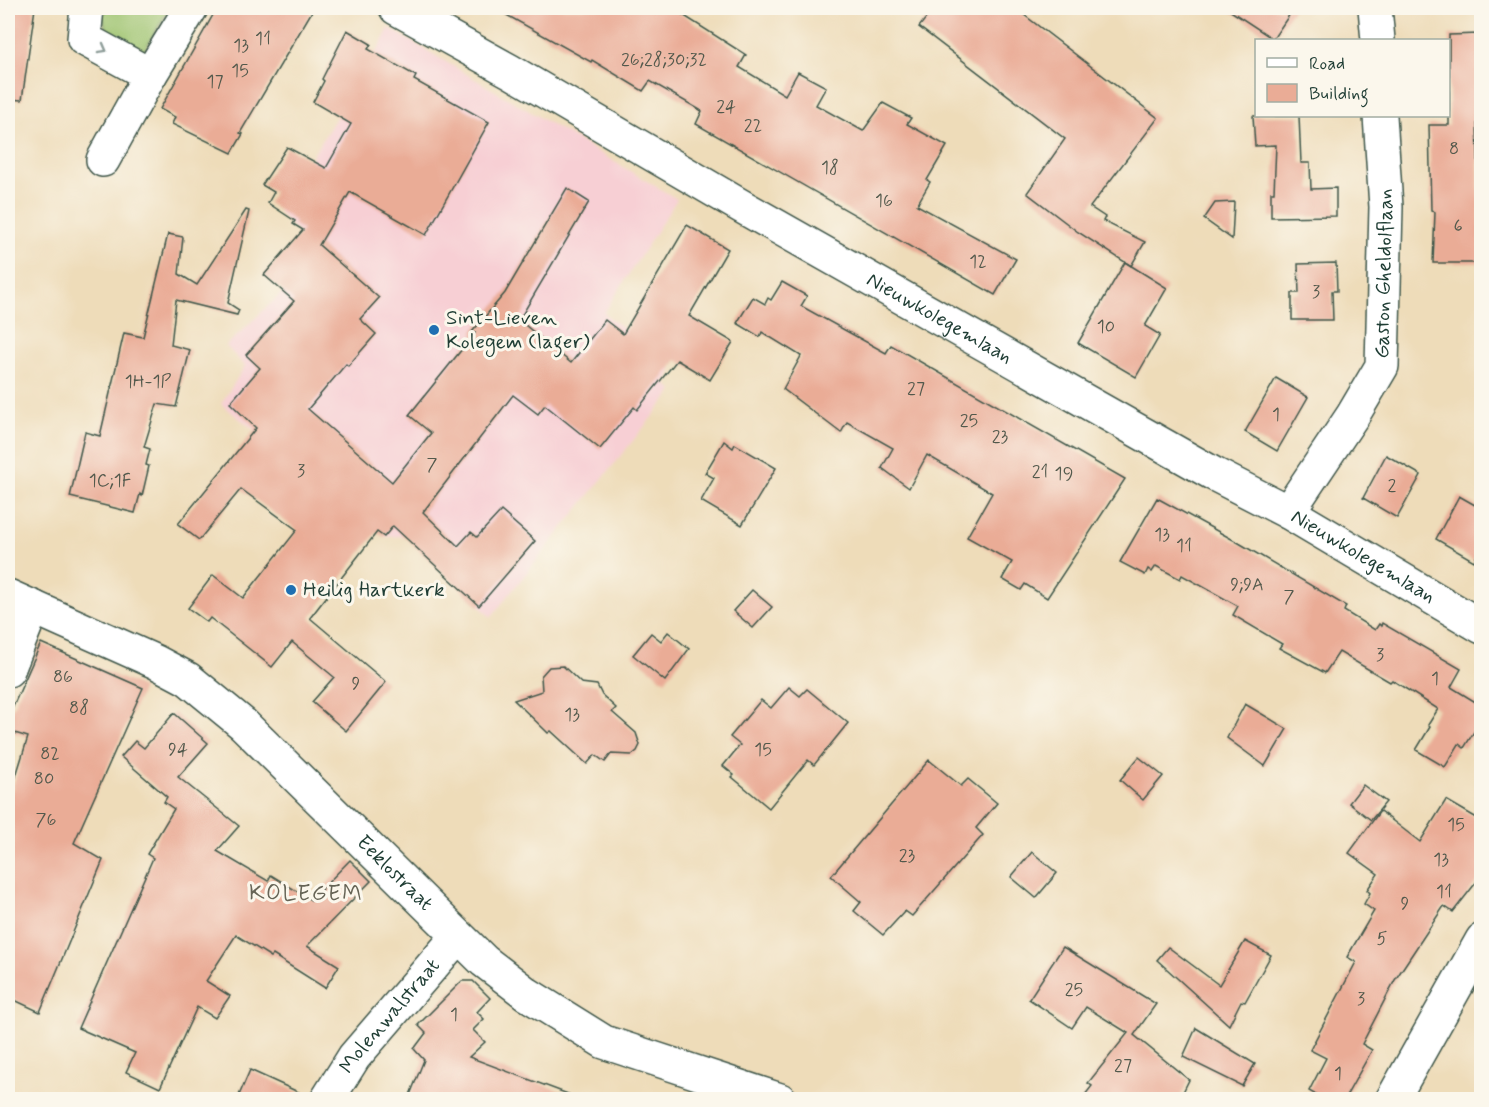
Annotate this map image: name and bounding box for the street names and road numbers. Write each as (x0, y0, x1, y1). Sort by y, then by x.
street label: Gaston Gheldolflaan (1368, 188, 1400, 359)
street label: Nieuwkolegemlaan (861, 266, 1018, 371)
street label: Nieuwkolegemlaan (1286, 503, 1441, 610)
street label: Eeklostraat (350, 829, 439, 917)
street label: Molenwalstraat (333, 952, 447, 1079)

